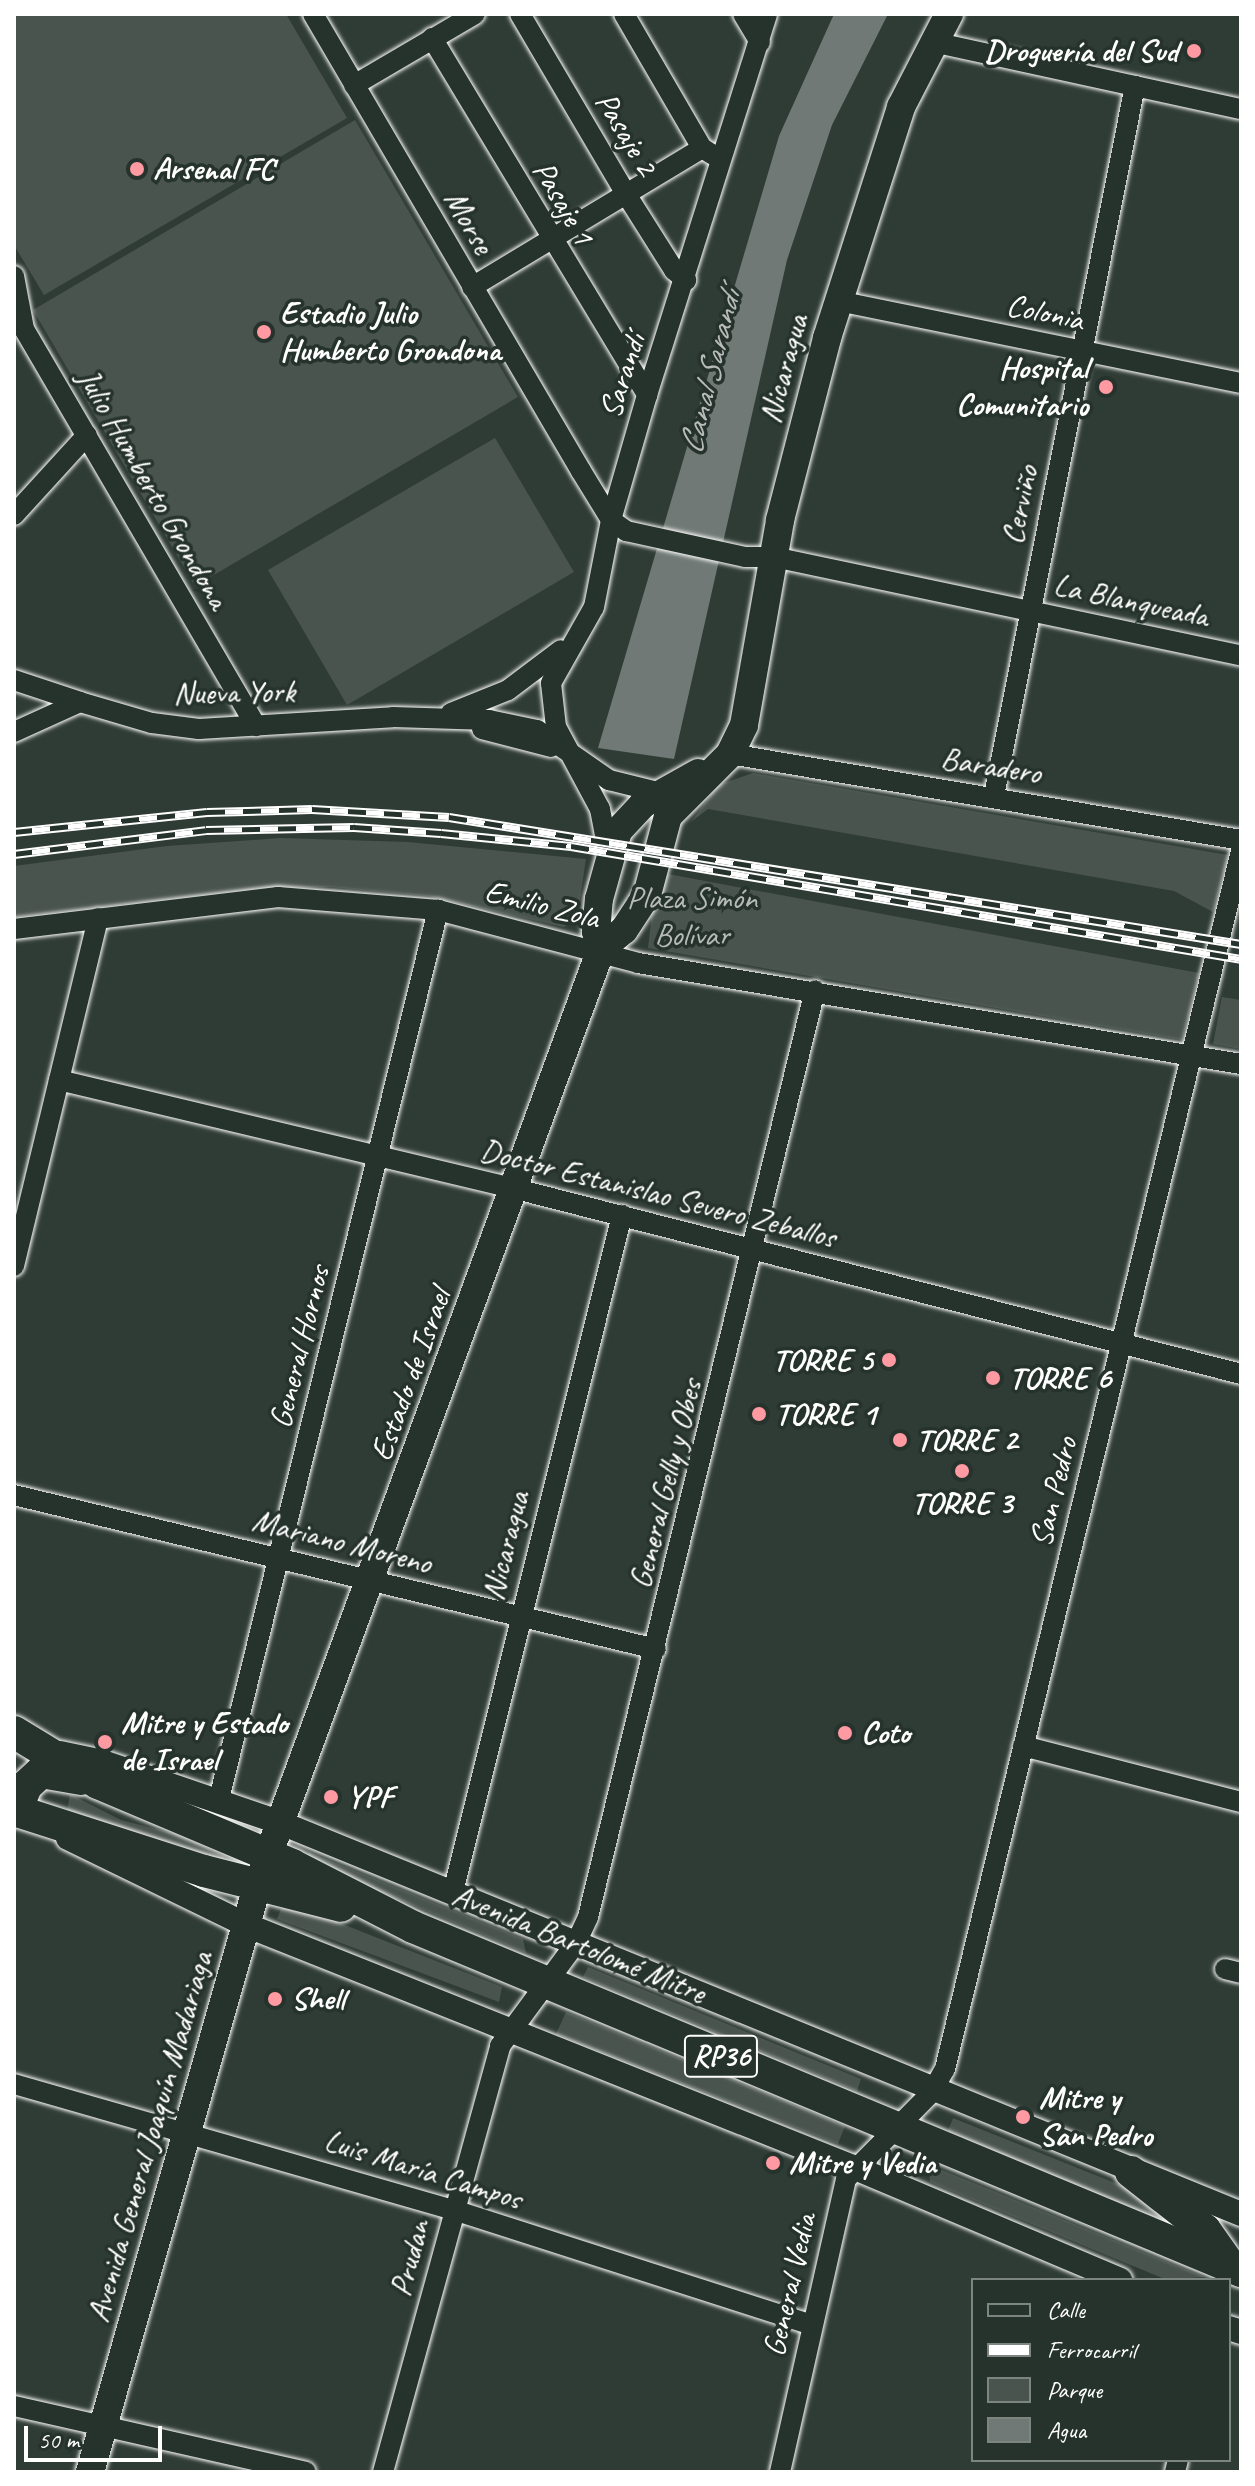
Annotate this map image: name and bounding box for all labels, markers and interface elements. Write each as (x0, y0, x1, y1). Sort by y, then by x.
place label: Droguería del Sud (985, 32, 1178, 70)
marker: Droguería del Sud (1185, 42, 1203, 60)
street label: Pasaje 2 (586, 85, 666, 183)
place label: Arsenal FC (153, 150, 274, 188)
street label: Pasaje 1 (524, 154, 602, 252)
marker: Arsenal FC (128, 160, 146, 178)
street label: Morse (436, 183, 502, 261)
street label: Colonia (1003, 286, 1087, 340)
water label: Canal Sarandí (669, 287, 749, 457)
place label: Estadio Julio Humberto Grondona (280, 295, 501, 370)
street label: Nicaragua (751, 311, 817, 427)
marker: Estadio Julio Humberto Grondona (255, 323, 273, 341)
street label: Sarandí (591, 329, 655, 423)
place label: Hospital Comunitario (956, 350, 1088, 425)
street label: Julio Humberto Grondona (69, 363, 237, 615)
marker: Hospital Comunitario (1095, 376, 1117, 398)
street label: Cerviño (993, 462, 1047, 548)
street label: La Blanqueada (1049, 566, 1213, 636)
street label: Nueva York (173, 673, 295, 713)
street label: Baradero (938, 739, 1044, 793)
street label: Emilio Zola (481, 872, 603, 938)
park label: Plaza Simón Bolívar (626, 880, 758, 955)
street label: Doctor Estanislao Severo Zeballos (476, 1131, 840, 1257)
street label: General Hornos (261, 1262, 339, 1432)
street label: Estado de Israel (362, 1284, 460, 1466)
place label: TORRE 5 (772, 1341, 873, 1379)
marker: TORRE 5 (880, 1351, 898, 1369)
place label: TORRE 6 (1009, 1359, 1111, 1397)
marker: TORRE 6 (984, 1369, 1002, 1387)
street label: General Gelly y Obes (621, 1375, 711, 1593)
place label: TORRE 1 (775, 1395, 876, 1433)
marker: TORRE 1 (750, 1405, 768, 1423)
place label: TORRE 2 (916, 1421, 1017, 1459)
marker: TORRE 2 (891, 1431, 909, 1449)
street label: San Pedro (1022, 1433, 1086, 1551)
marker: TORRE 3 (953, 1462, 971, 1480)
place label: TORRE 3 (911, 1484, 1013, 1522)
street label: Nicaragua (474, 1488, 538, 1604)
street label: Mariano Moreno (249, 1501, 435, 1583)
place label: Mitre y Estado de Israel (121, 1705, 288, 1780)
place label: Coto (861, 1714, 910, 1752)
marker: Coto (836, 1724, 854, 1742)
marker: Mitre y Estado de Israel (96, 1733, 114, 1751)
place label: YPF (347, 1778, 393, 1816)
marker: YPF (322, 1788, 340, 1806)
street label: Avenida Bartolomé Mitre (447, 1876, 711, 2012)
street label: Avenida General Joaquín Madariaga (79, 1948, 221, 2326)
place label: Shell (291, 1980, 345, 2018)
marker: Shell (266, 1990, 284, 2008)
road number: RP36 (683, 2030, 759, 2082)
place label: Mitre y San Pedro (1039, 2080, 1152, 2155)
marker: Mitre y San Pedro (1014, 2108, 1032, 2126)
street label: Luis María Campos (319, 2121, 527, 2219)
place label: Mitre y Vedia (789, 2144, 936, 2182)
marker: Mitre y Vedia (764, 2154, 782, 2172)
street label: General Vedia (755, 2210, 825, 2360)
street label: Prudan (381, 2215, 439, 2301)
legend (971, 2278, 1231, 2462)
text: Calle (1047, 2295, 1085, 2325)
text: Ferrocarril (1047, 2335, 1136, 2365)
text: Parque (1047, 2375, 1102, 2405)
scale bar (28, 2410, 166, 2460)
text: Agua (1047, 2415, 1086, 2445)
text: 50 m (38, 2425, 79, 2455)

